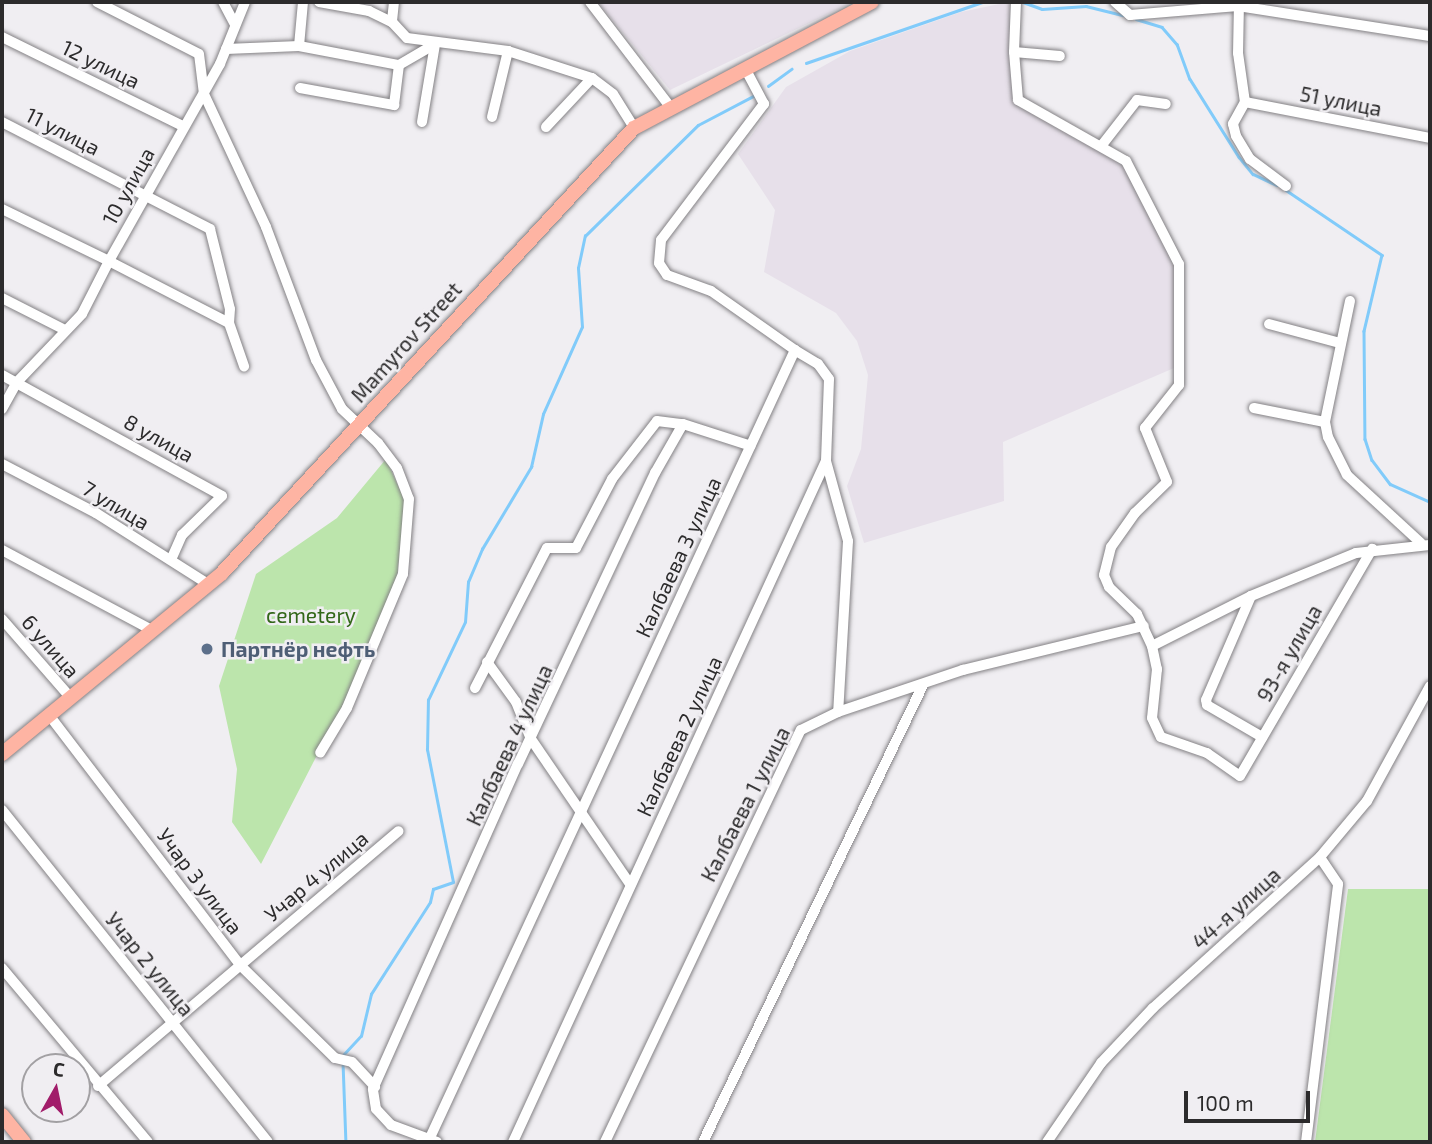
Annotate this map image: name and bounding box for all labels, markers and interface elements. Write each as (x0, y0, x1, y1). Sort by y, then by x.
street label: 12 улица (58, 34, 144, 94)
street label: 51 улица (1298, 81, 1384, 121)
street label: 11 улица (22, 102, 104, 160)
street label: 10 улица (97, 143, 159, 229)
street label: Mamyrov Street (345, 277, 467, 407)
street label: 8 улица (120, 409, 198, 467)
street label: Калбаева 3 улица (630, 473, 726, 641)
street label: 7 улица (78, 475, 154, 535)
street label: 93-я улица (1251, 600, 1327, 706)
park label: cemetery (266, 602, 356, 628)
street label: 6 улица (17, 609, 85, 683)
place label: Партнёр нефть (221, 636, 375, 662)
marker: Партнёр нефть (199, 641, 215, 657)
street label: Калбаева 2 улица (631, 652, 727, 820)
street label: Калбаева 4 улица (461, 660, 557, 830)
street label: Калбаева 1 улица (695, 722, 795, 886)
street label: Учар 3 улица (152, 823, 248, 939)
street label: Учар 4 улица (259, 825, 373, 927)
street label: 44-я улица (1187, 862, 1285, 954)
street label: Учар 2 улица (100, 907, 200, 1021)
north arrow (21, 1053, 91, 1123)
text: С (52, 1057, 66, 1081)
scale bar (1187, 1078, 1313, 1122)
text: 100 m (1197, 1090, 1254, 1115)

